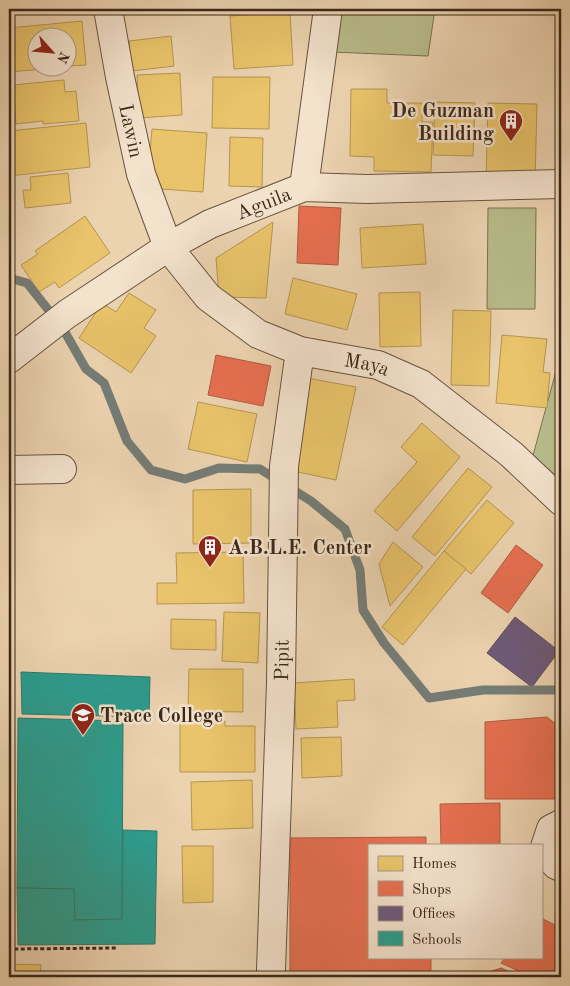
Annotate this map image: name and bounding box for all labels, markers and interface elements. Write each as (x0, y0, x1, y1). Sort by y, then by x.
north arrow (28, 28, 78, 78)
text: N (54, 50, 71, 66)
street label: Lawin (114, 102, 145, 160)
place label: De Guzman Building (391, 102, 494, 145)
building icon: De Guzman Building (498, 108, 524, 142)
street label: Aguila (234, 185, 295, 225)
street label: Maya (342, 351, 392, 381)
building icon: A.B.L.E. Center (197, 534, 223, 568)
place label: A.B.L.E. Center (228, 539, 372, 559)
street label: Pipit (273, 639, 294, 681)
school or university icon: Trace College (70, 702, 96, 736)
place label: Trace College (100, 707, 223, 727)
legend (368, 844, 542, 958)
text: Homes (412, 857, 457, 872)
text: Shops (412, 883, 451, 898)
text: Offices (412, 907, 455, 922)
text: Schools (412, 933, 461, 948)

